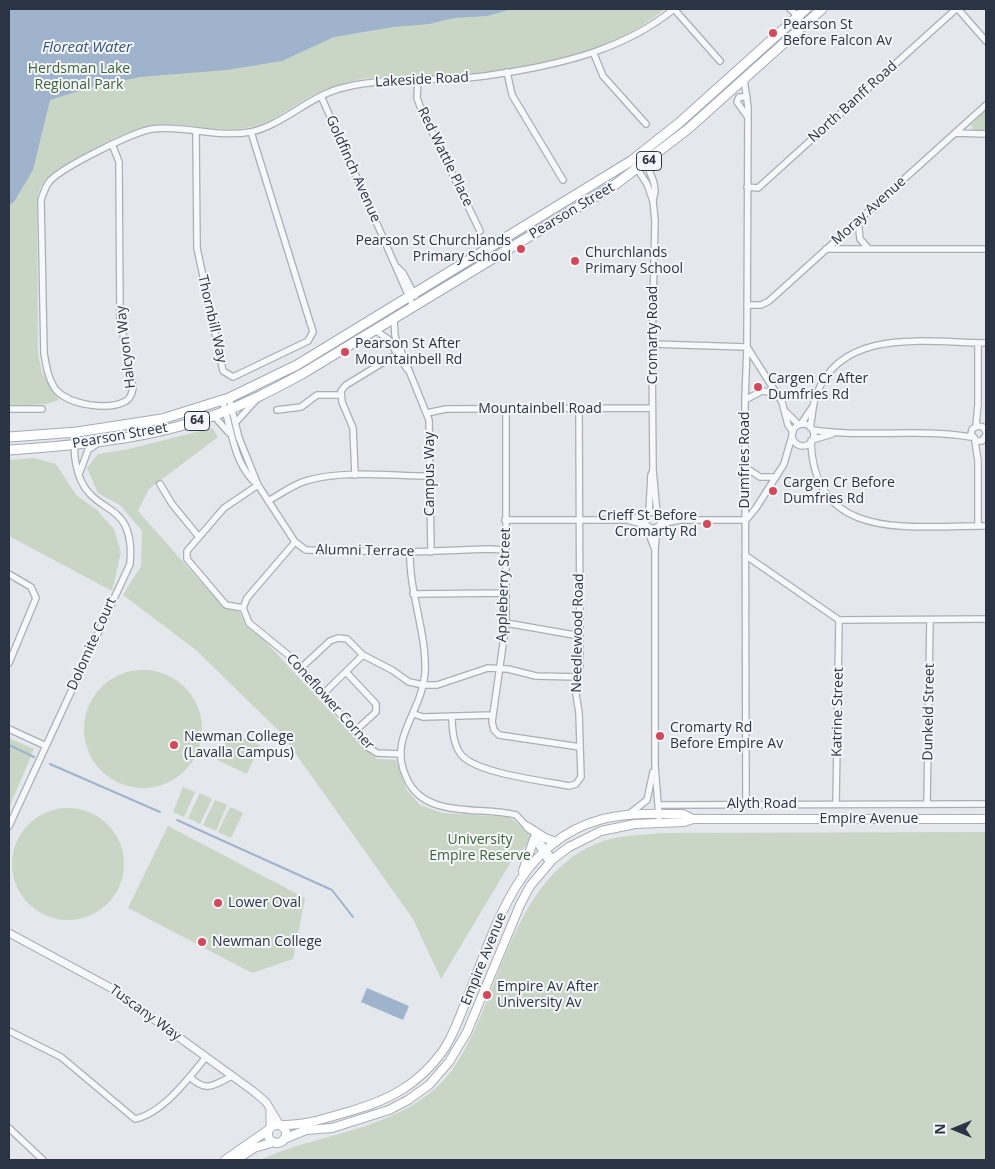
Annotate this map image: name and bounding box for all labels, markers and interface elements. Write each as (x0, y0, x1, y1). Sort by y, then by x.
place label: Pearson St Before Falcon Av (783, 17, 892, 49)
marker: Pearson St Before Falcon Av (767, 27, 779, 39)
water label: Floreat Water (42, 39, 132, 57)
street label: North Banff Road (805, 58, 901, 146)
park label: Herdsman Lake Regional Park (28, 61, 130, 94)
street label: Lakeside Road (375, 69, 469, 91)
street label: Red Wattle Place (414, 104, 476, 210)
street label: Goldfinch Avenue (322, 113, 384, 225)
road number: 64 (636, 152, 662, 170)
street label: Moray Avenue (828, 173, 910, 249)
street label: Pearson Street (526, 179, 618, 243)
place label: Pearson St Churchlands Primary School (355, 233, 511, 266)
marker: Pearson St Churchlands Primary School (515, 243, 527, 255)
place label: Churchlands Primary School (585, 245, 683, 278)
marker: Churchlands Primary School (569, 255, 581, 267)
street label: Thornbill Way (194, 273, 230, 365)
street label: Cromarty Road (645, 286, 661, 384)
street label: Halcyon Way (113, 304, 139, 390)
place label: Pearson St After Mountainbell Rd (355, 336, 462, 368)
marker: Pearson St After Mountainbell Rd (339, 346, 351, 358)
place label: Cargen Cr After Dumfries Rd (768, 371, 868, 404)
marker: Cargen Cr After Dumfries Rd (752, 381, 764, 393)
street label: Mountainbell Road (478, 401, 602, 417)
street label: Dumfries Road (737, 411, 753, 509)
road number: 64 (184, 412, 210, 431)
street label: Pearson Street (71, 419, 169, 453)
street label: Campus Way (422, 432, 438, 516)
place label: Cargen Cr Before Dumfries Rd (783, 475, 895, 508)
marker: Cargen Cr Before Dumfries Rd (767, 485, 779, 497)
place label: Crieff St Before Cromarty Rd (598, 508, 697, 540)
marker: Crieff St Before Cromarty Rd (701, 518, 713, 530)
street label: Appleberry Street (494, 527, 514, 643)
street label: Alumni Terrace (315, 542, 415, 560)
street label: Needlewood Road (569, 573, 587, 693)
street label: Dolomite Court (64, 595, 120, 693)
street label: Coneflower Corner (282, 650, 378, 754)
street label: Dunkeld Street (920, 663, 938, 761)
street label: Katrine Street (829, 667, 847, 757)
place label: Cromarty Rd Before Empire Av (670, 720, 783, 752)
place label: Newman College (Lavalla Campus) (184, 729, 294, 762)
marker: Cromarty Rd Before Empire Av (654, 730, 666, 742)
marker: Newman College (Lavalla Campus) (168, 739, 180, 751)
street label: Alyth Road (727, 796, 797, 812)
street label: Empire Avenue (820, 811, 918, 827)
park label: University Empire Reserve (429, 832, 531, 864)
place label: Lower Oval (228, 895, 301, 911)
marker: Lower Oval (212, 897, 224, 909)
street label: Empire Avenue (458, 910, 510, 1008)
place label: Newman College (212, 934, 322, 950)
marker: Newman College (196, 936, 208, 948)
place label: Empire Av After University Av (497, 979, 599, 1012)
street label: Tuscany Way (106, 981, 184, 1045)
marker: Empire Av After University Av (481, 989, 493, 1001)
north arrow (930, 1104, 980, 1154)
text: N (930, 1123, 949, 1135)

